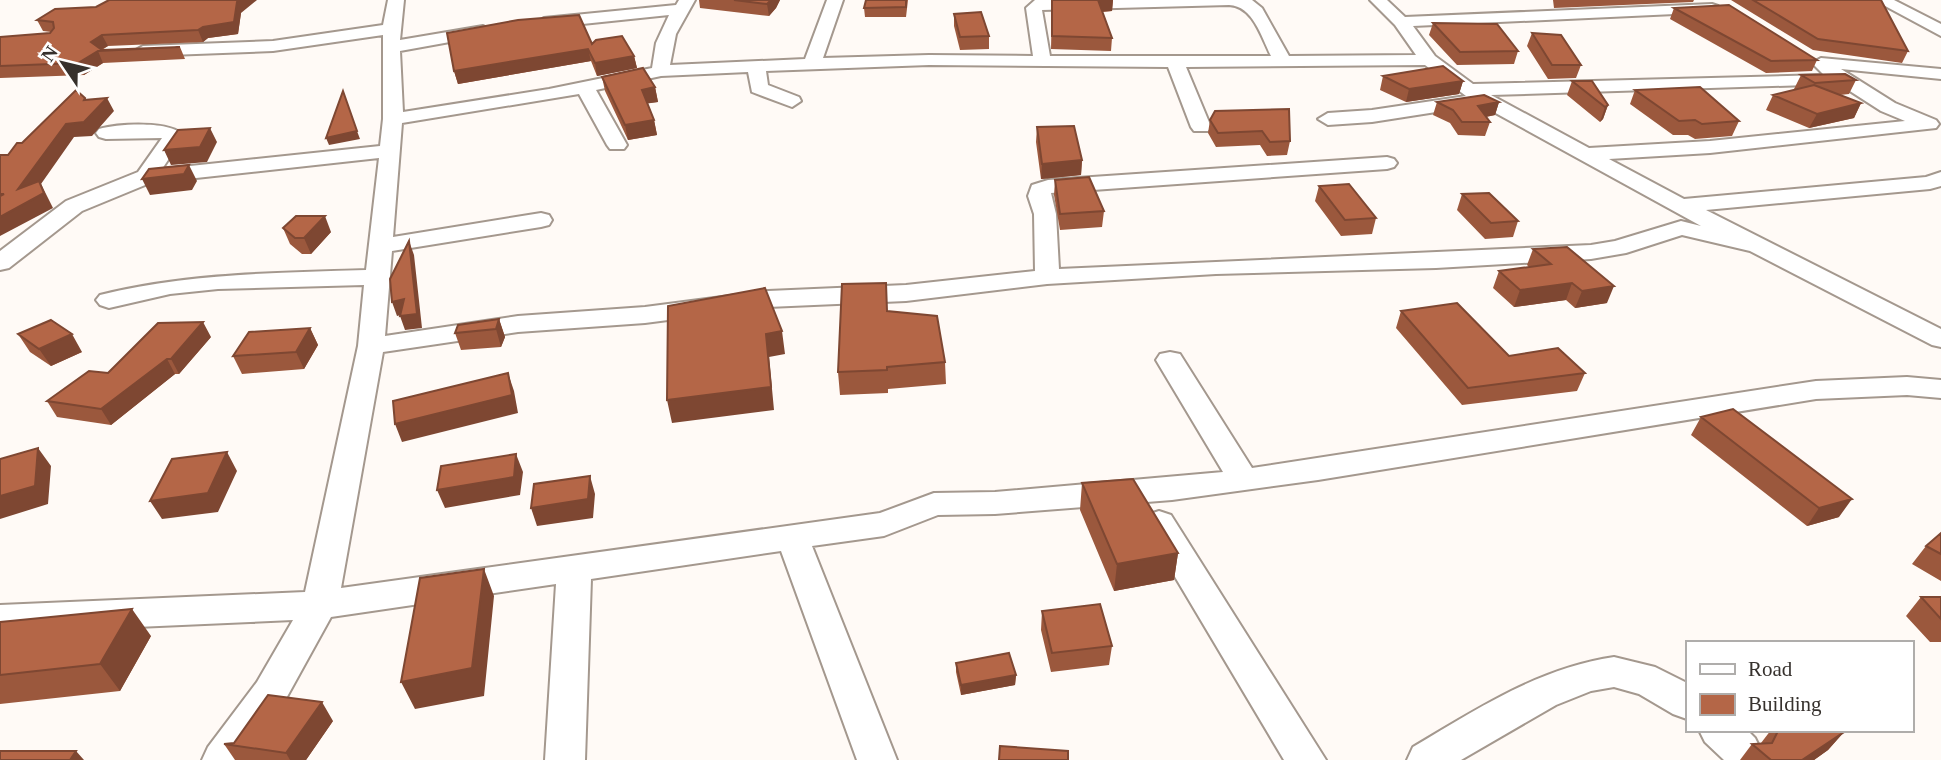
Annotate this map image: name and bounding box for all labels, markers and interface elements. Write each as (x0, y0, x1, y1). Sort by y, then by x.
north arrow (28, 28, 98, 98)
text: N (37, 42, 62, 65)
legend (1686, 641, 1913, 732)
text: Road (1748, 657, 1793, 681)
text: Building (1748, 692, 1822, 716)

